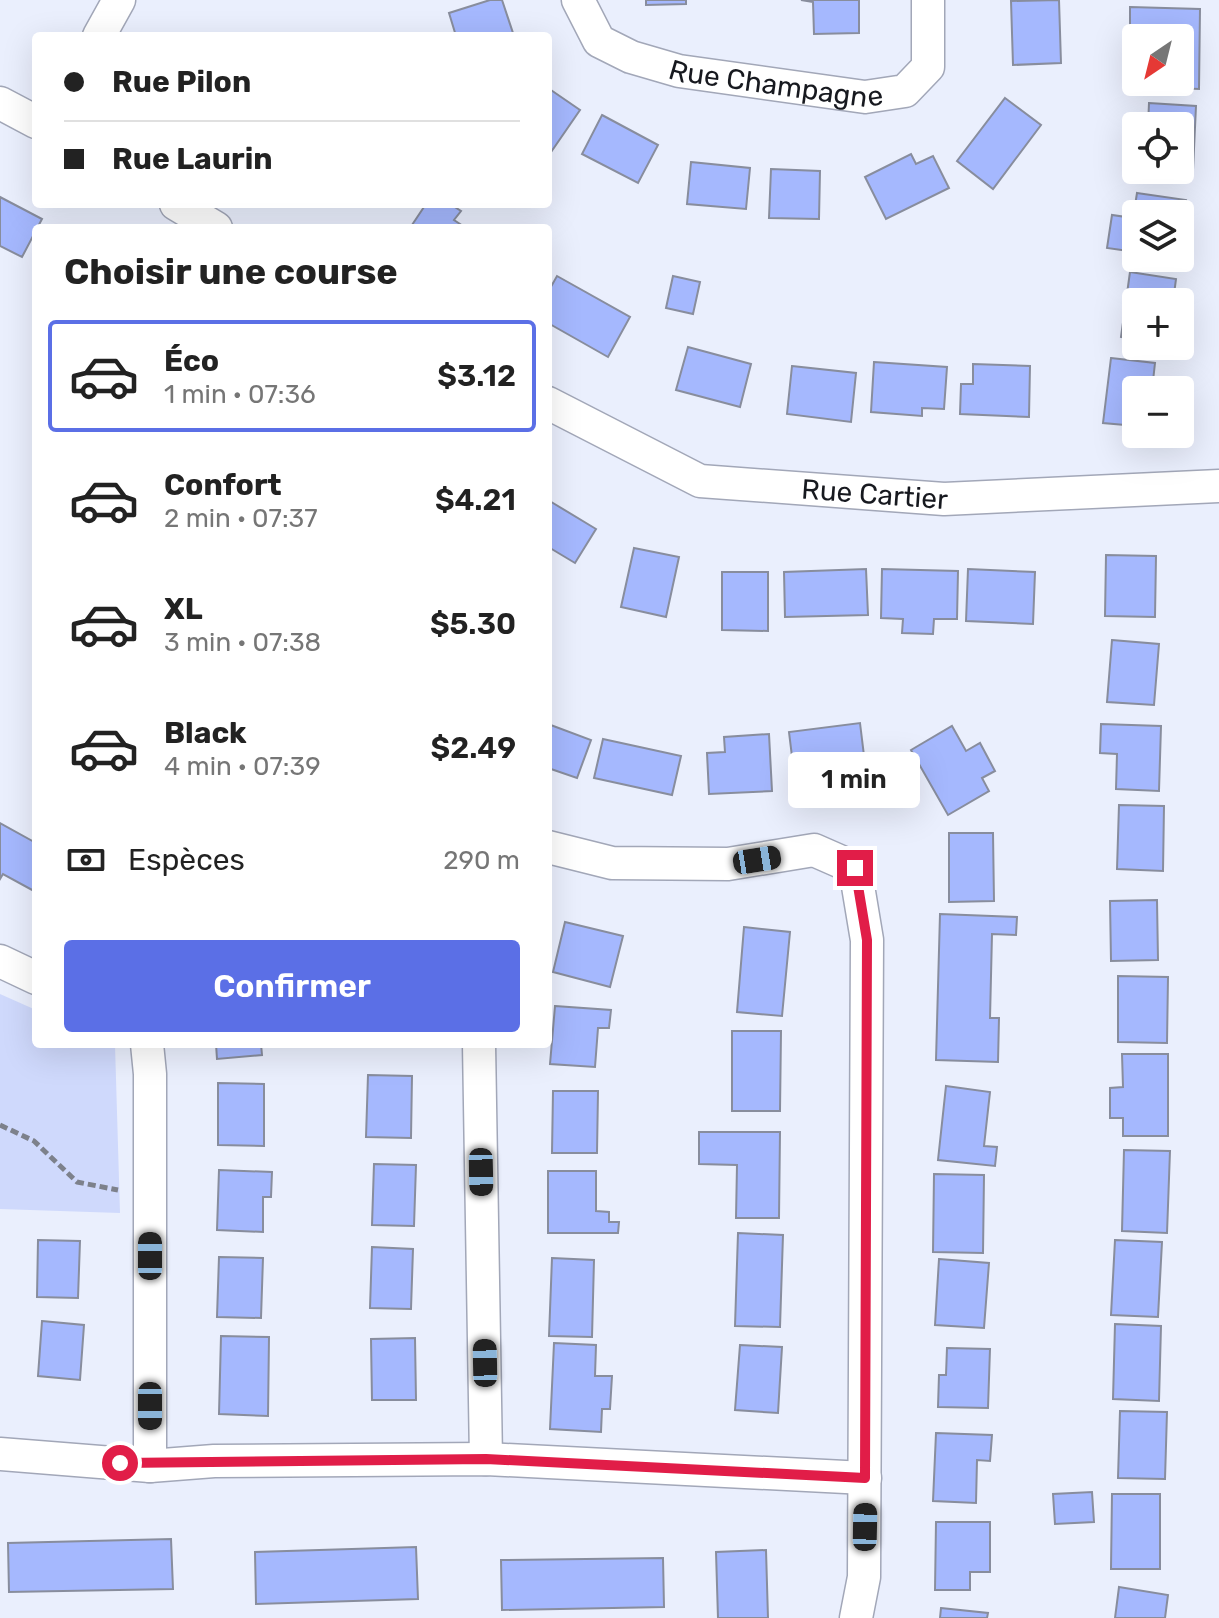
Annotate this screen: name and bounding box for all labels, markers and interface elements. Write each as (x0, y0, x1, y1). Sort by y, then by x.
north arrow (1122, 24, 1194, 96)
map controls (1122, 24, 1194, 448)
street label: Rue Champagne (665, 53, 885, 114)
text: Rue Pilon (112, 64, 251, 100)
button: locate (1122, 112, 1194, 184)
text: Rue Laurin (112, 141, 273, 177)
button: layers (1122, 200, 1194, 272)
text: Choisir une course (64, 250, 398, 293)
button: + (1122, 288, 1194, 360)
icon: car (68, 340, 140, 412)
text: Éco (164, 343, 219, 379)
text: $3.12 (437, 358, 516, 394)
button: − (1122, 376, 1194, 448)
text: 1 min · 07:36 (164, 379, 316, 410)
icon: car (68, 464, 140, 536)
text: Confort (164, 467, 282, 503)
street label: Rue Cartier (800, 473, 949, 516)
text: $4.21 (435, 482, 516, 518)
text: 2 min · 07:37 (164, 503, 318, 534)
icon: car (68, 588, 140, 660)
text: XL (164, 591, 203, 627)
text: $5.30 (430, 606, 516, 642)
text: 3 min · 07:38 (164, 627, 321, 658)
icon: car (68, 712, 140, 784)
text: Black (164, 715, 247, 751)
text: $2.49 (431, 730, 516, 766)
text: 4 min · 07:39 (164, 751, 321, 782)
callout: 1 min (789, 752, 921, 808)
text: 1 min (821, 764, 887, 795)
icon: cash (64, 838, 108, 882)
text: Espèces (128, 842, 245, 878)
car (731, 844, 783, 876)
text: 290 m (443, 845, 520, 876)
route end (837, 850, 873, 886)
button: Confirmer (64, 940, 520, 1032)
car (469, 1148, 493, 1196)
car (138, 1232, 162, 1280)
car (473, 1339, 497, 1387)
car (138, 1382, 162, 1430)
route start (102, 1445, 138, 1481)
car (853, 1503, 877, 1551)

